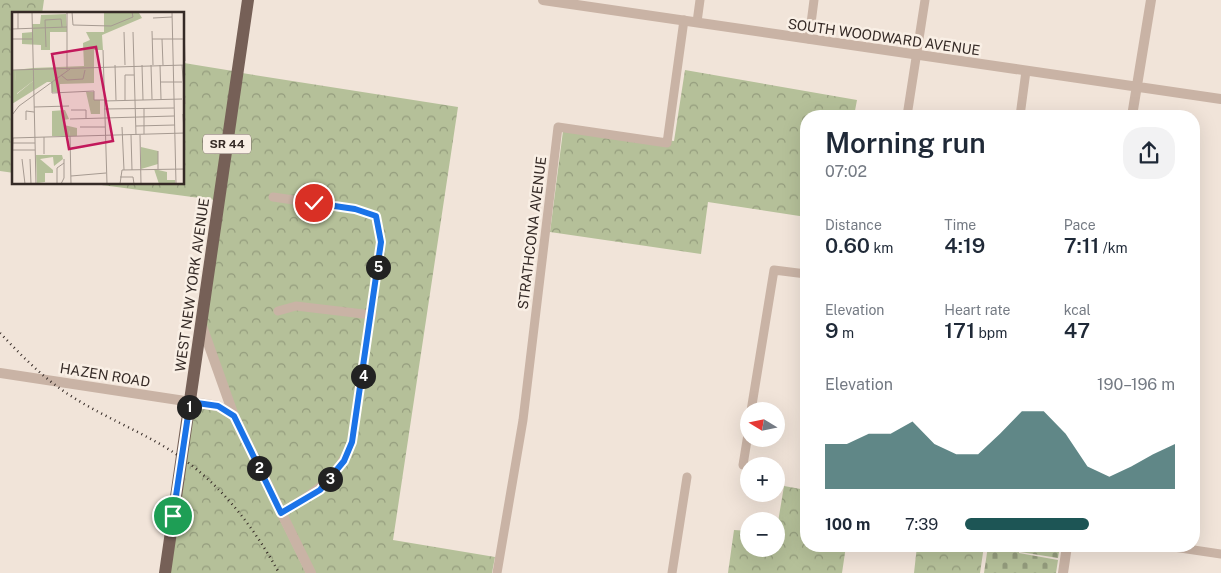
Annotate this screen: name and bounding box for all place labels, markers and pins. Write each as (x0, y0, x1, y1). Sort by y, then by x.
pin (293, 182, 335, 224)
pin: 5 (366, 254, 390, 280)
pin: 4 (350, 364, 376, 388)
pin: 1 (176, 394, 202, 420)
pin: 2 (246, 456, 272, 480)
pin: 3 (318, 466, 342, 492)
pin (152, 495, 194, 537)

